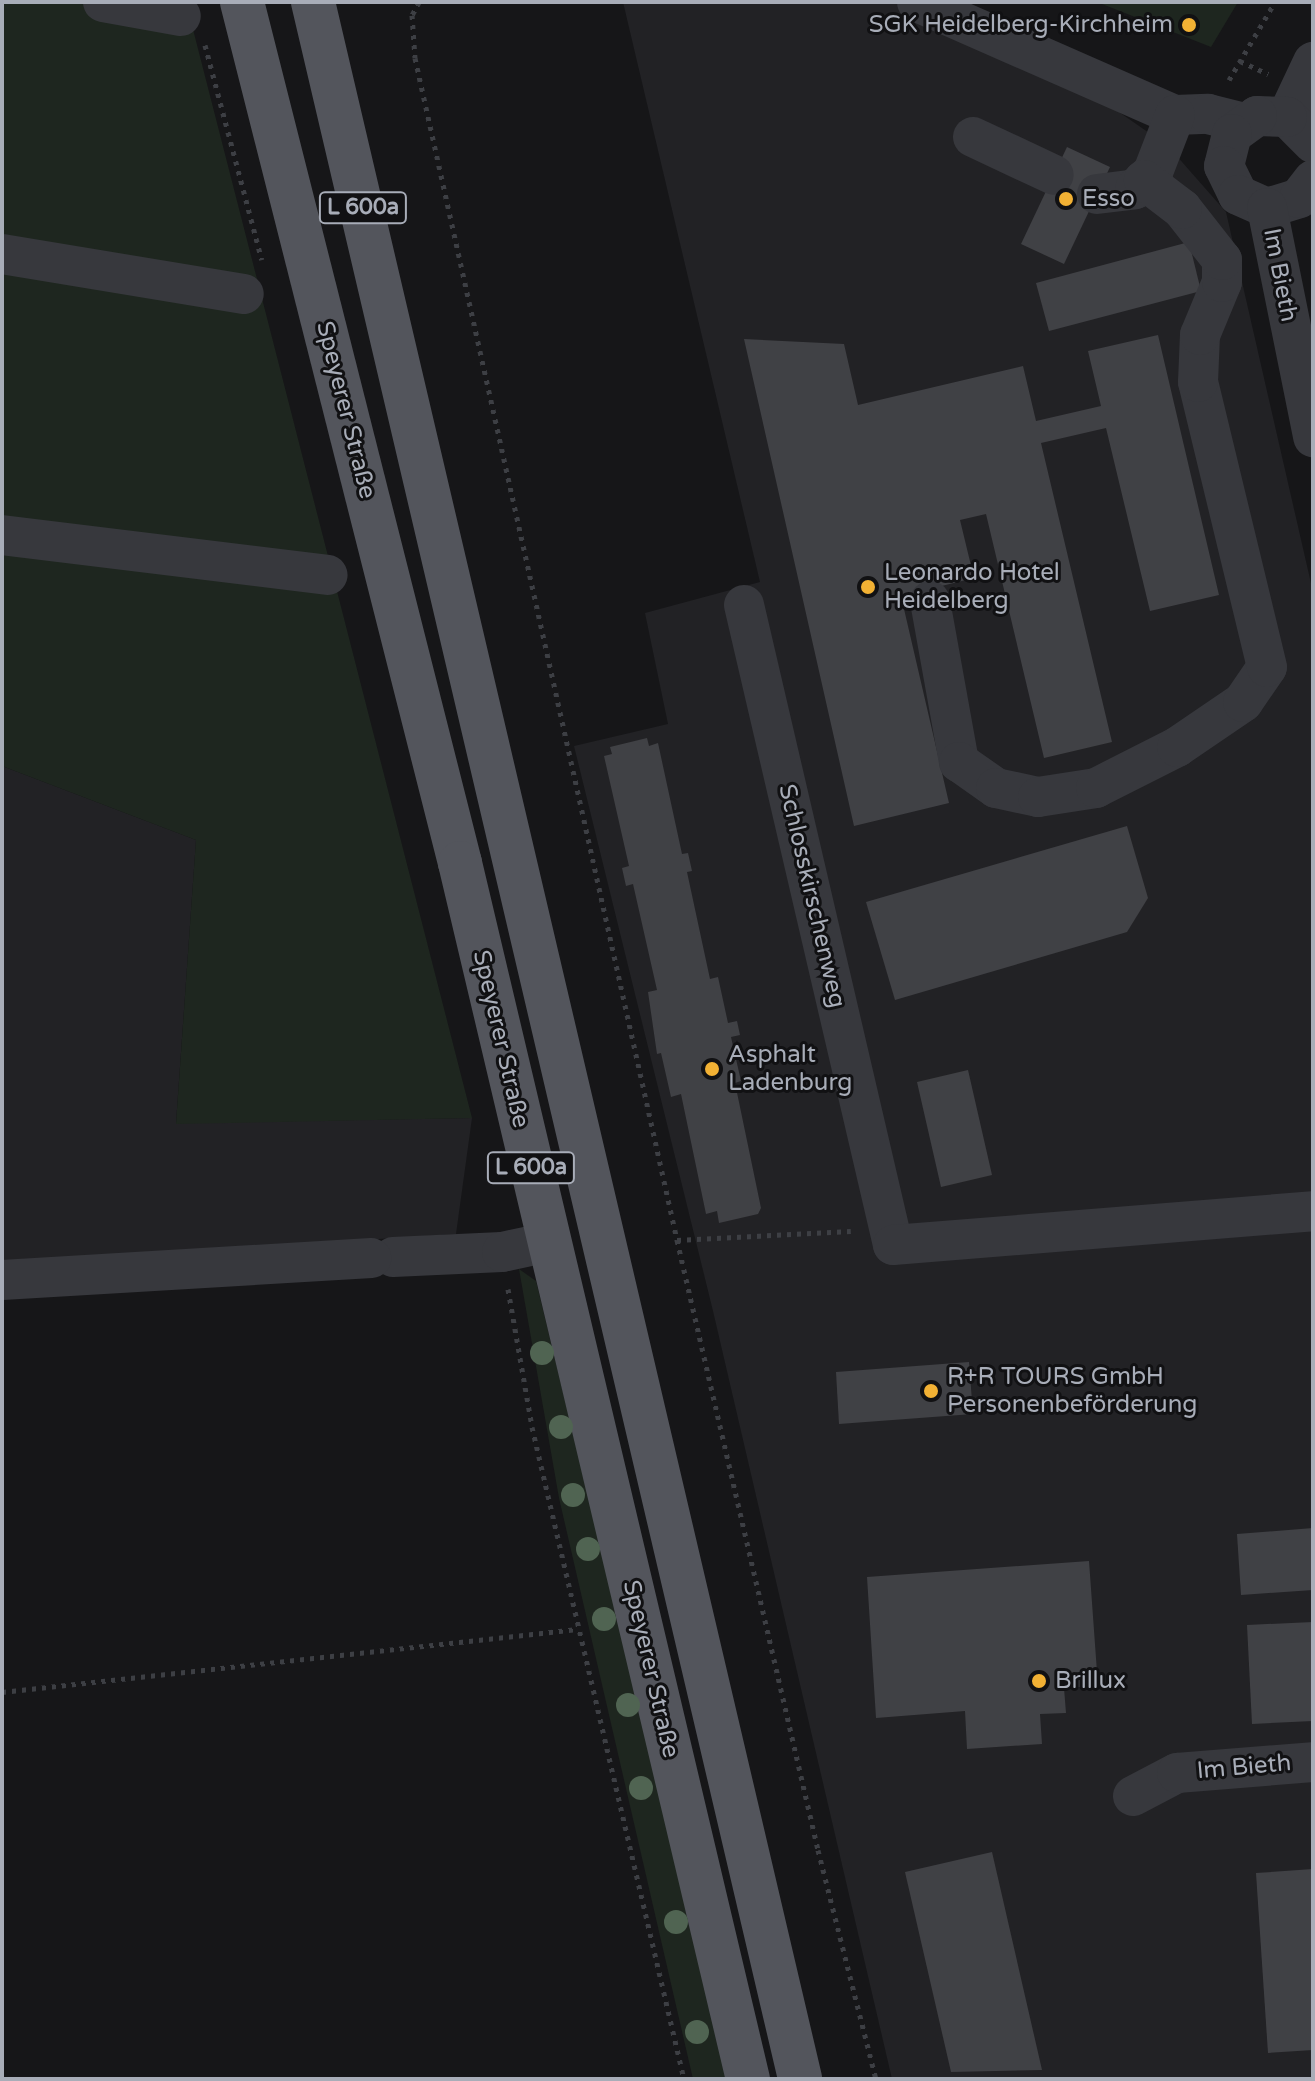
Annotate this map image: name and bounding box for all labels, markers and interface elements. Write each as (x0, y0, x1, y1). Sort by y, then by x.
place label: SGK Heidelberg-Kirchheim (869, 11, 1173, 39)
marker: SGK Heidelberg-Kirchheim (1180, 16, 1198, 34)
place label: Esso (1082, 185, 1135, 213)
road number: L 600a (317, 190, 409, 226)
marker: Esso (1057, 190, 1075, 208)
street label: Im Bieth (1257, 226, 1303, 324)
street label: Speyerer Straße (310, 318, 382, 502)
place label: Leonardo Hotel Heidelberg (884, 559, 1060, 615)
marker: Leonardo Hotel Heidelberg (859, 578, 877, 596)
street label: Schlosskirschenweg (772, 781, 852, 1011)
street label: Speyerer Straße (467, 947, 535, 1131)
place label: Asphalt Ladenburg (728, 1041, 852, 1097)
marker: Asphalt Ladenburg (703, 1060, 721, 1078)
road number: L 600a (485, 1150, 577, 1186)
place label: R+R TOURS GmbH Personenbeförderung (947, 1363, 1197, 1419)
marker: R+R TOURS GmbH Personenbeförderung (922, 1382, 940, 1400)
street label: Speyerer Straße (617, 1577, 685, 1761)
place label: Brillux (1055, 1667, 1126, 1695)
marker: Brillux (1030, 1672, 1048, 1690)
street label: Im Bieth (1196, 1749, 1292, 1785)

